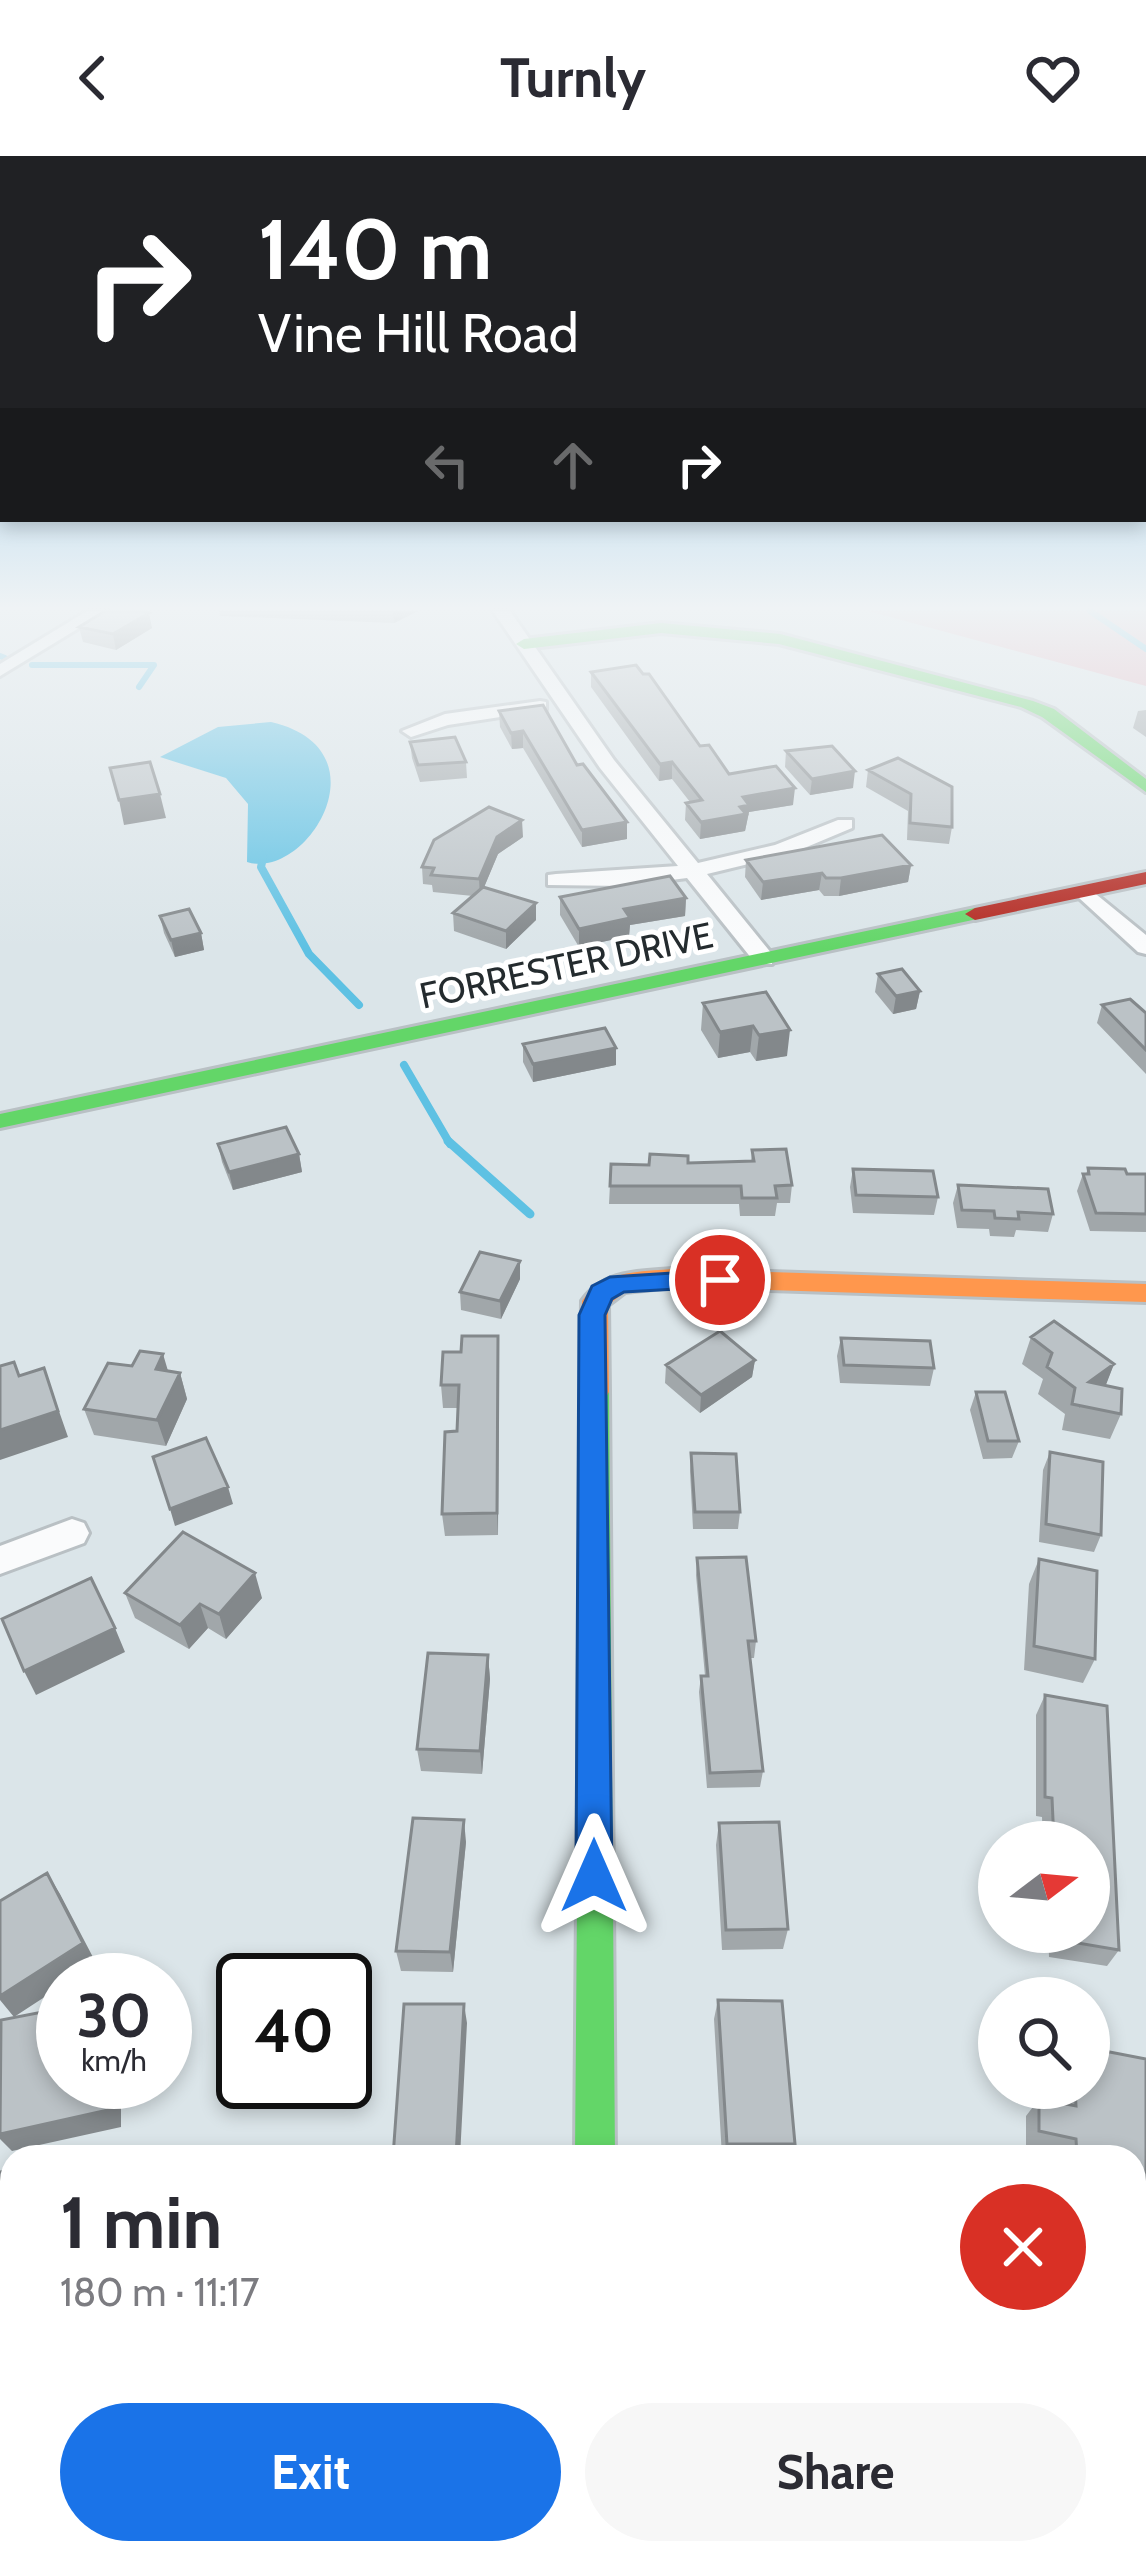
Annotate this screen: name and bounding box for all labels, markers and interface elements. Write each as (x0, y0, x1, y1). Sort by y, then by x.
icon: back (60, 45, 126, 111)
text: Turnly (500, 45, 646, 111)
icon: heart (1020, 45, 1086, 111)
text: 140 m (258, 198, 492, 300)
icon: right (60, 204, 216, 360)
text: Vine Hill Road (258, 300, 579, 366)
icon: left (414, 432, 480, 498)
icon: ahead (540, 432, 606, 498)
icon: right (666, 432, 732, 498)
street label: FORRESTER DRIVE (415, 912, 717, 1018)
pin (669, 1229, 771, 1331)
icon: arrive (687, 1247, 753, 1313)
position arrow (531, 1813, 657, 1939)
north arrow (978, 1821, 1110, 1953)
map controls (978, 1821, 1110, 2109)
speed limit sign: 40 (216, 1953, 372, 2109)
button: search (978, 1977, 1110, 2109)
text: 30 (77, 1979, 151, 2052)
text: km/h (81, 2042, 147, 2079)
text: 1 min (60, 2179, 222, 2266)
button: close (960, 2184, 1086, 2310)
text: 180 m · 11:17 (60, 2268, 259, 2316)
button: Exit (60, 2403, 561, 2541)
button: Share (585, 2403, 1086, 2541)

